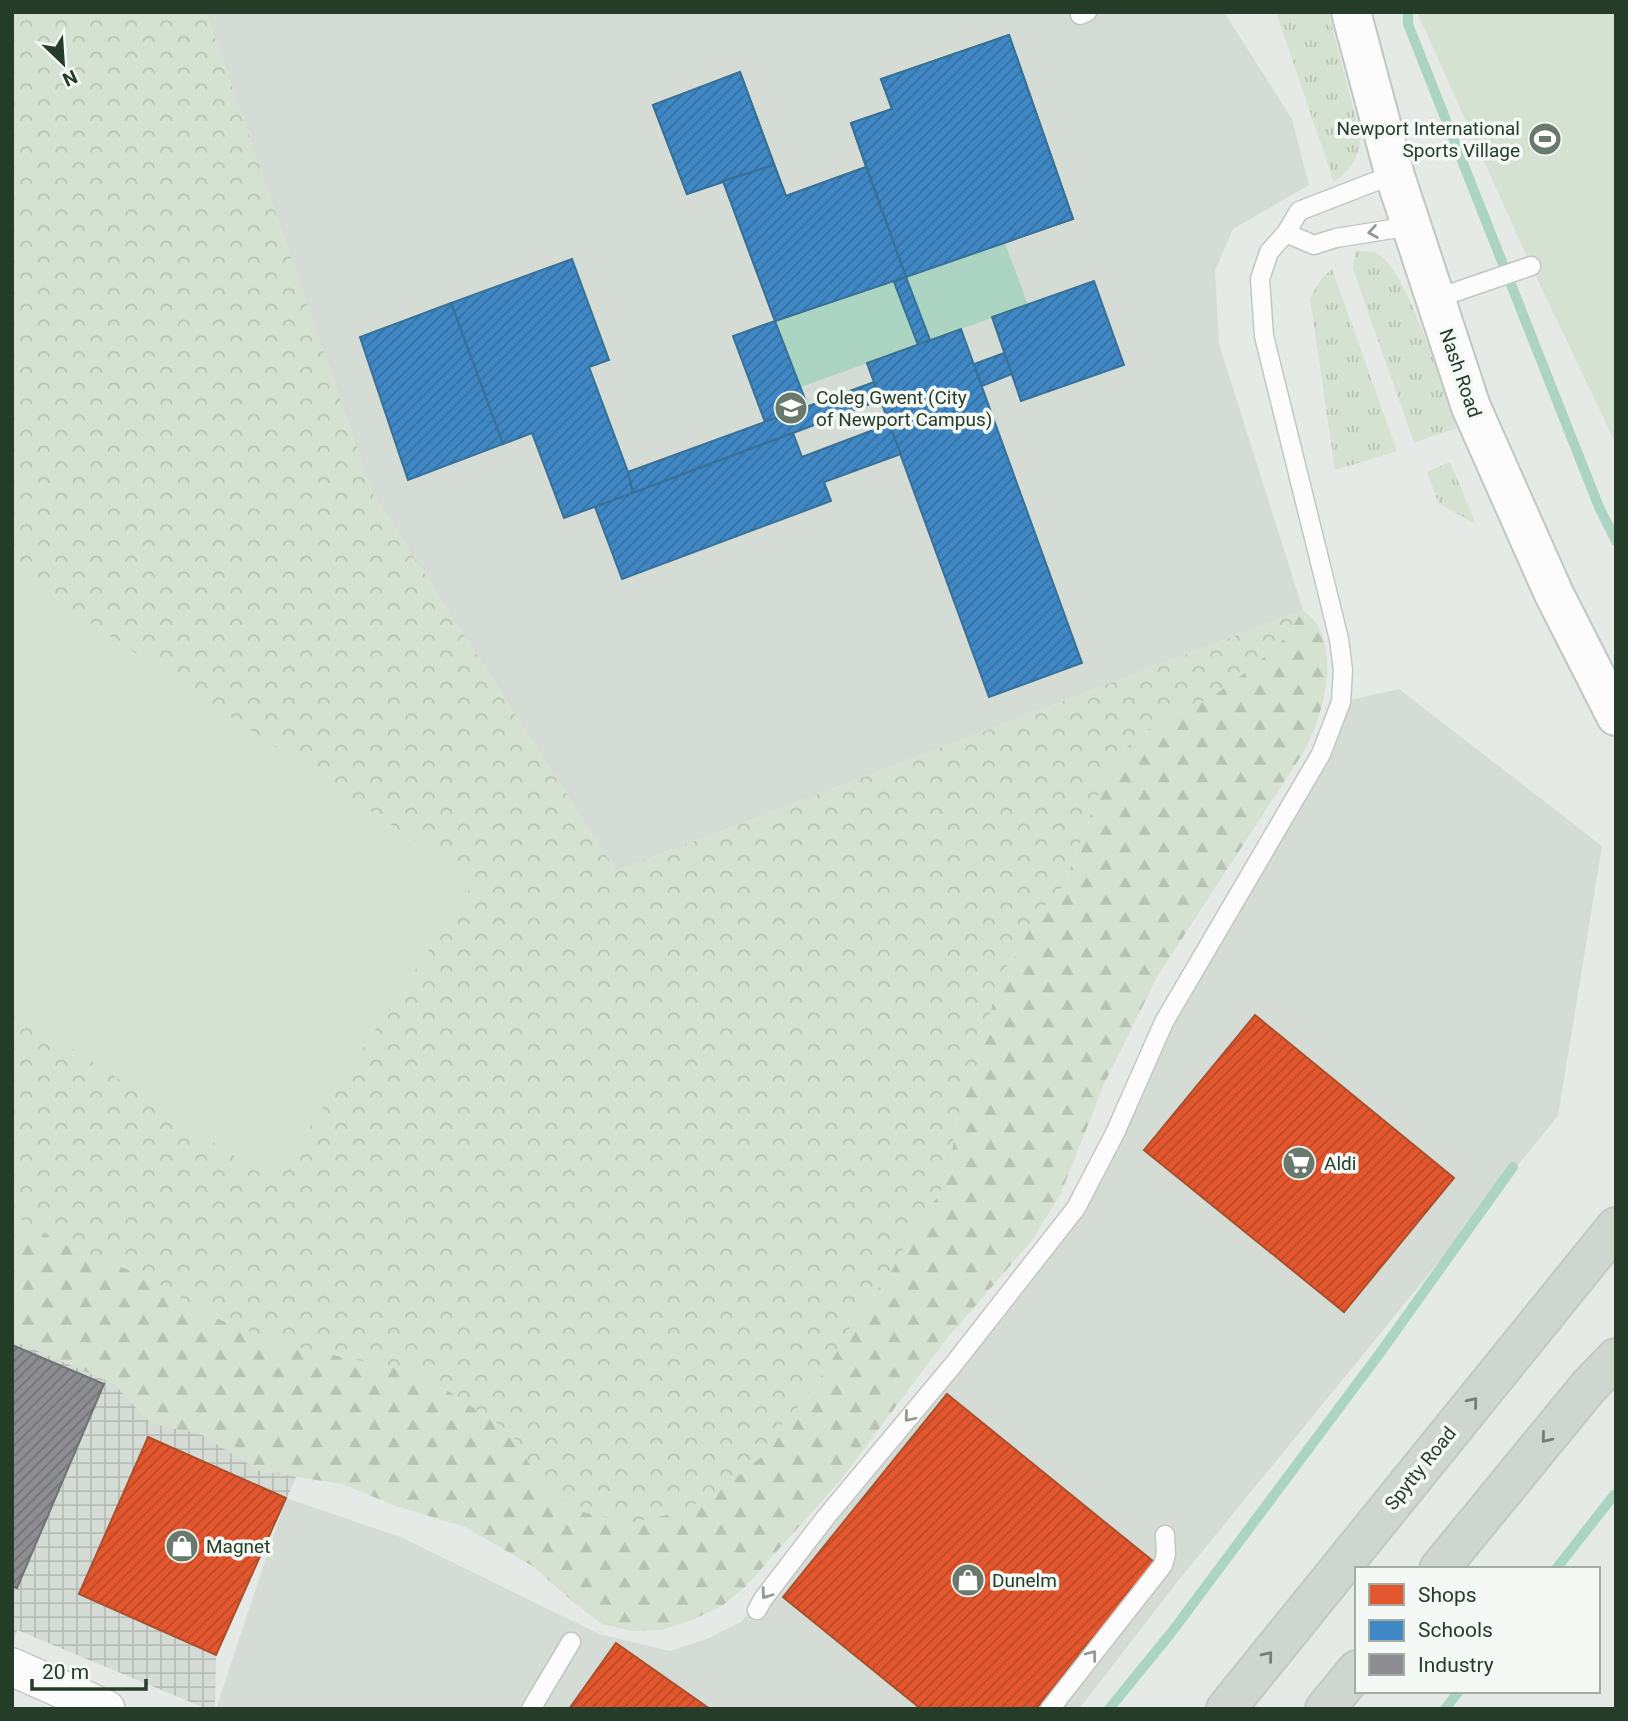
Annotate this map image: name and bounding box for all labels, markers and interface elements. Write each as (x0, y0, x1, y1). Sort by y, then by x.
north arrow (28, 28, 98, 98)
text: N (59, 65, 81, 91)
place label: Newport International Sports Village (1336, 117, 1520, 162)
sports icon: Newport International Sports Village (1526, 120, 1564, 158)
one-way arrow (1367, 224, 1379, 239)
street label: Nash Road (1435, 326, 1486, 421)
place label: Coleg Gwent (City of Newport Campus) (816, 386, 992, 431)
school or university icon: Coleg Gwent (City of Newport Campus) (772, 389, 810, 427)
supermarket icon: Aldi (1280, 1144, 1318, 1182)
place label: Aldi (1324, 1152, 1356, 1175)
one-way arrow (1465, 1398, 1477, 1411)
one-way arrow (905, 1410, 918, 1422)
street label: Spytty Road (1380, 1422, 1461, 1515)
one-way arrow (1542, 1430, 1554, 1443)
shop icon: Magnet (163, 1527, 201, 1565)
place label: Magnet (206, 1535, 270, 1558)
shop icon: Dunelm (949, 1561, 987, 1599)
legend (1355, 1567, 1600, 1693)
place label: Dunelm (992, 1569, 1057, 1592)
text: Shops (1418, 1583, 1477, 1607)
one-way arrow (762, 1586, 775, 1599)
text: Schools (1418, 1618, 1493, 1642)
scale bar (32, 1648, 145, 1692)
one-way arrow (1084, 1650, 1096, 1663)
one-way arrow (1260, 1651, 1273, 1663)
text: Industry (1418, 1653, 1494, 1677)
text: 20 m (42, 1660, 89, 1684)

